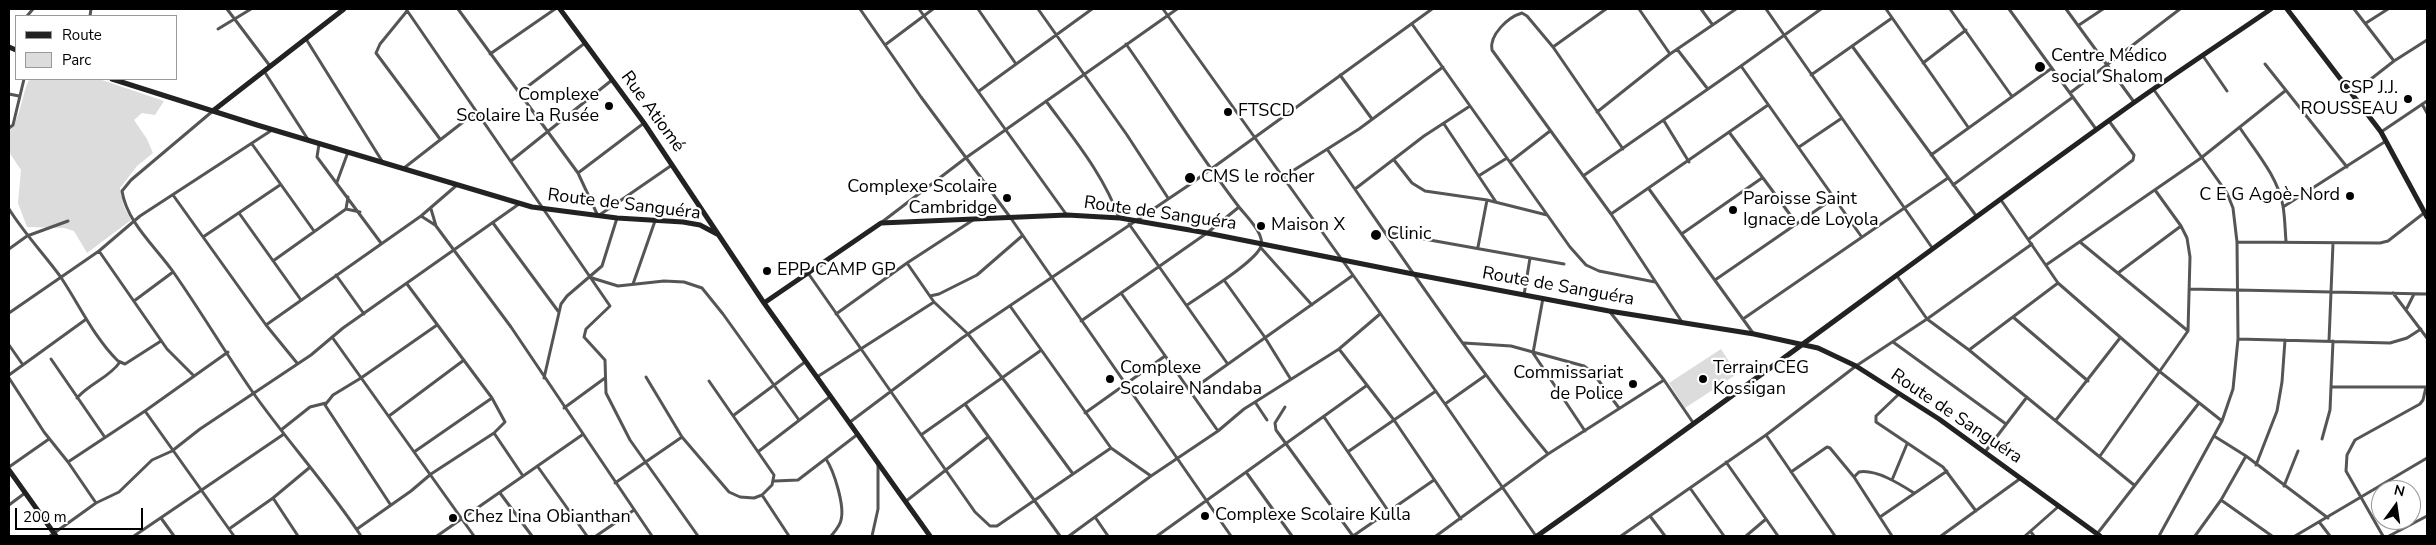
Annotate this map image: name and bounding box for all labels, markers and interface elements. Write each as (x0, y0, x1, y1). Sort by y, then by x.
legend (15, 15, 178, 80)
text: Route (62, 25, 102, 45)
place label: Centre Médico social Shalom (2051, 46, 2167, 88)
text: Parc (62, 50, 91, 70)
marker: Centre Médico social Shalom (2033, 60, 2047, 74)
street label: Rue Atiomé (615, 67, 689, 157)
place label: CSP J.J. ROUSSEAU (2301, 78, 2398, 120)
place label: Complexe Scolaire La Rusée (456, 85, 599, 128)
marker: CSP J.J. ROUSSEAU (2402, 93, 2414, 105)
marker: Complexe Scolaire La Rusée (603, 100, 615, 112)
place label: FTSCD (1238, 101, 1295, 123)
marker: FTSCD (1222, 106, 1234, 118)
place label: CMS le rocher (1201, 167, 1315, 189)
marker: CMS le rocher (1183, 171, 1197, 185)
place label: Complexe Scolaire Cambridge (847, 177, 997, 220)
street label: Route de Sanguéra (546, 185, 702, 225)
place label: C E G Agoè-Nord (2199, 185, 2340, 207)
place label: Paroisse Saint Ignace de Loyola (1743, 189, 1879, 232)
marker: C E G Agoè-Nord (2344, 190, 2356, 202)
marker: Complexe Scolaire Cambridge (1001, 192, 1013, 204)
street label: Route de Sanguéra (1082, 193, 1238, 235)
marker: Paroisse Saint Ignace de Loyola (1727, 204, 1739, 216)
place label: Maison X (1271, 215, 1345, 237)
marker: Maison X (1255, 220, 1267, 232)
place label: Clinic (1387, 224, 1431, 246)
marker: Clinic (1369, 228, 1383, 242)
place label: EPP CAMP GP (777, 260, 896, 282)
street label: Route de Sanguéra (1480, 263, 1636, 311)
marker: EPP CAMP GP (761, 265, 773, 277)
place label: Complexe Scolaire Nandaba (1120, 358, 1262, 400)
place label: Terrain CEG Kossigan (1713, 358, 1809, 400)
place label: Commissariat de Police (1513, 363, 1623, 406)
street label: Route de Sanguéra (1886, 365, 2026, 469)
marker: Complexe Scolaire Nandaba (1104, 373, 1116, 385)
marker: Terrain CEG Kossigan (1697, 373, 1709, 385)
marker: Commissariat de Police (1627, 378, 1639, 390)
north arrow (2371, 480, 2421, 530)
text: N (2392, 480, 2407, 501)
scale bar (18, 498, 145, 530)
place label: Complexe Scolaire Kulla (1215, 505, 1411, 527)
text: 200 m (23, 507, 67, 527)
place label: Chez Lina Obianthan (463, 507, 631, 529)
marker: Complexe Scolaire Kulla (1199, 510, 1211, 522)
marker: Chez Lina Obianthan (447, 512, 459, 524)

